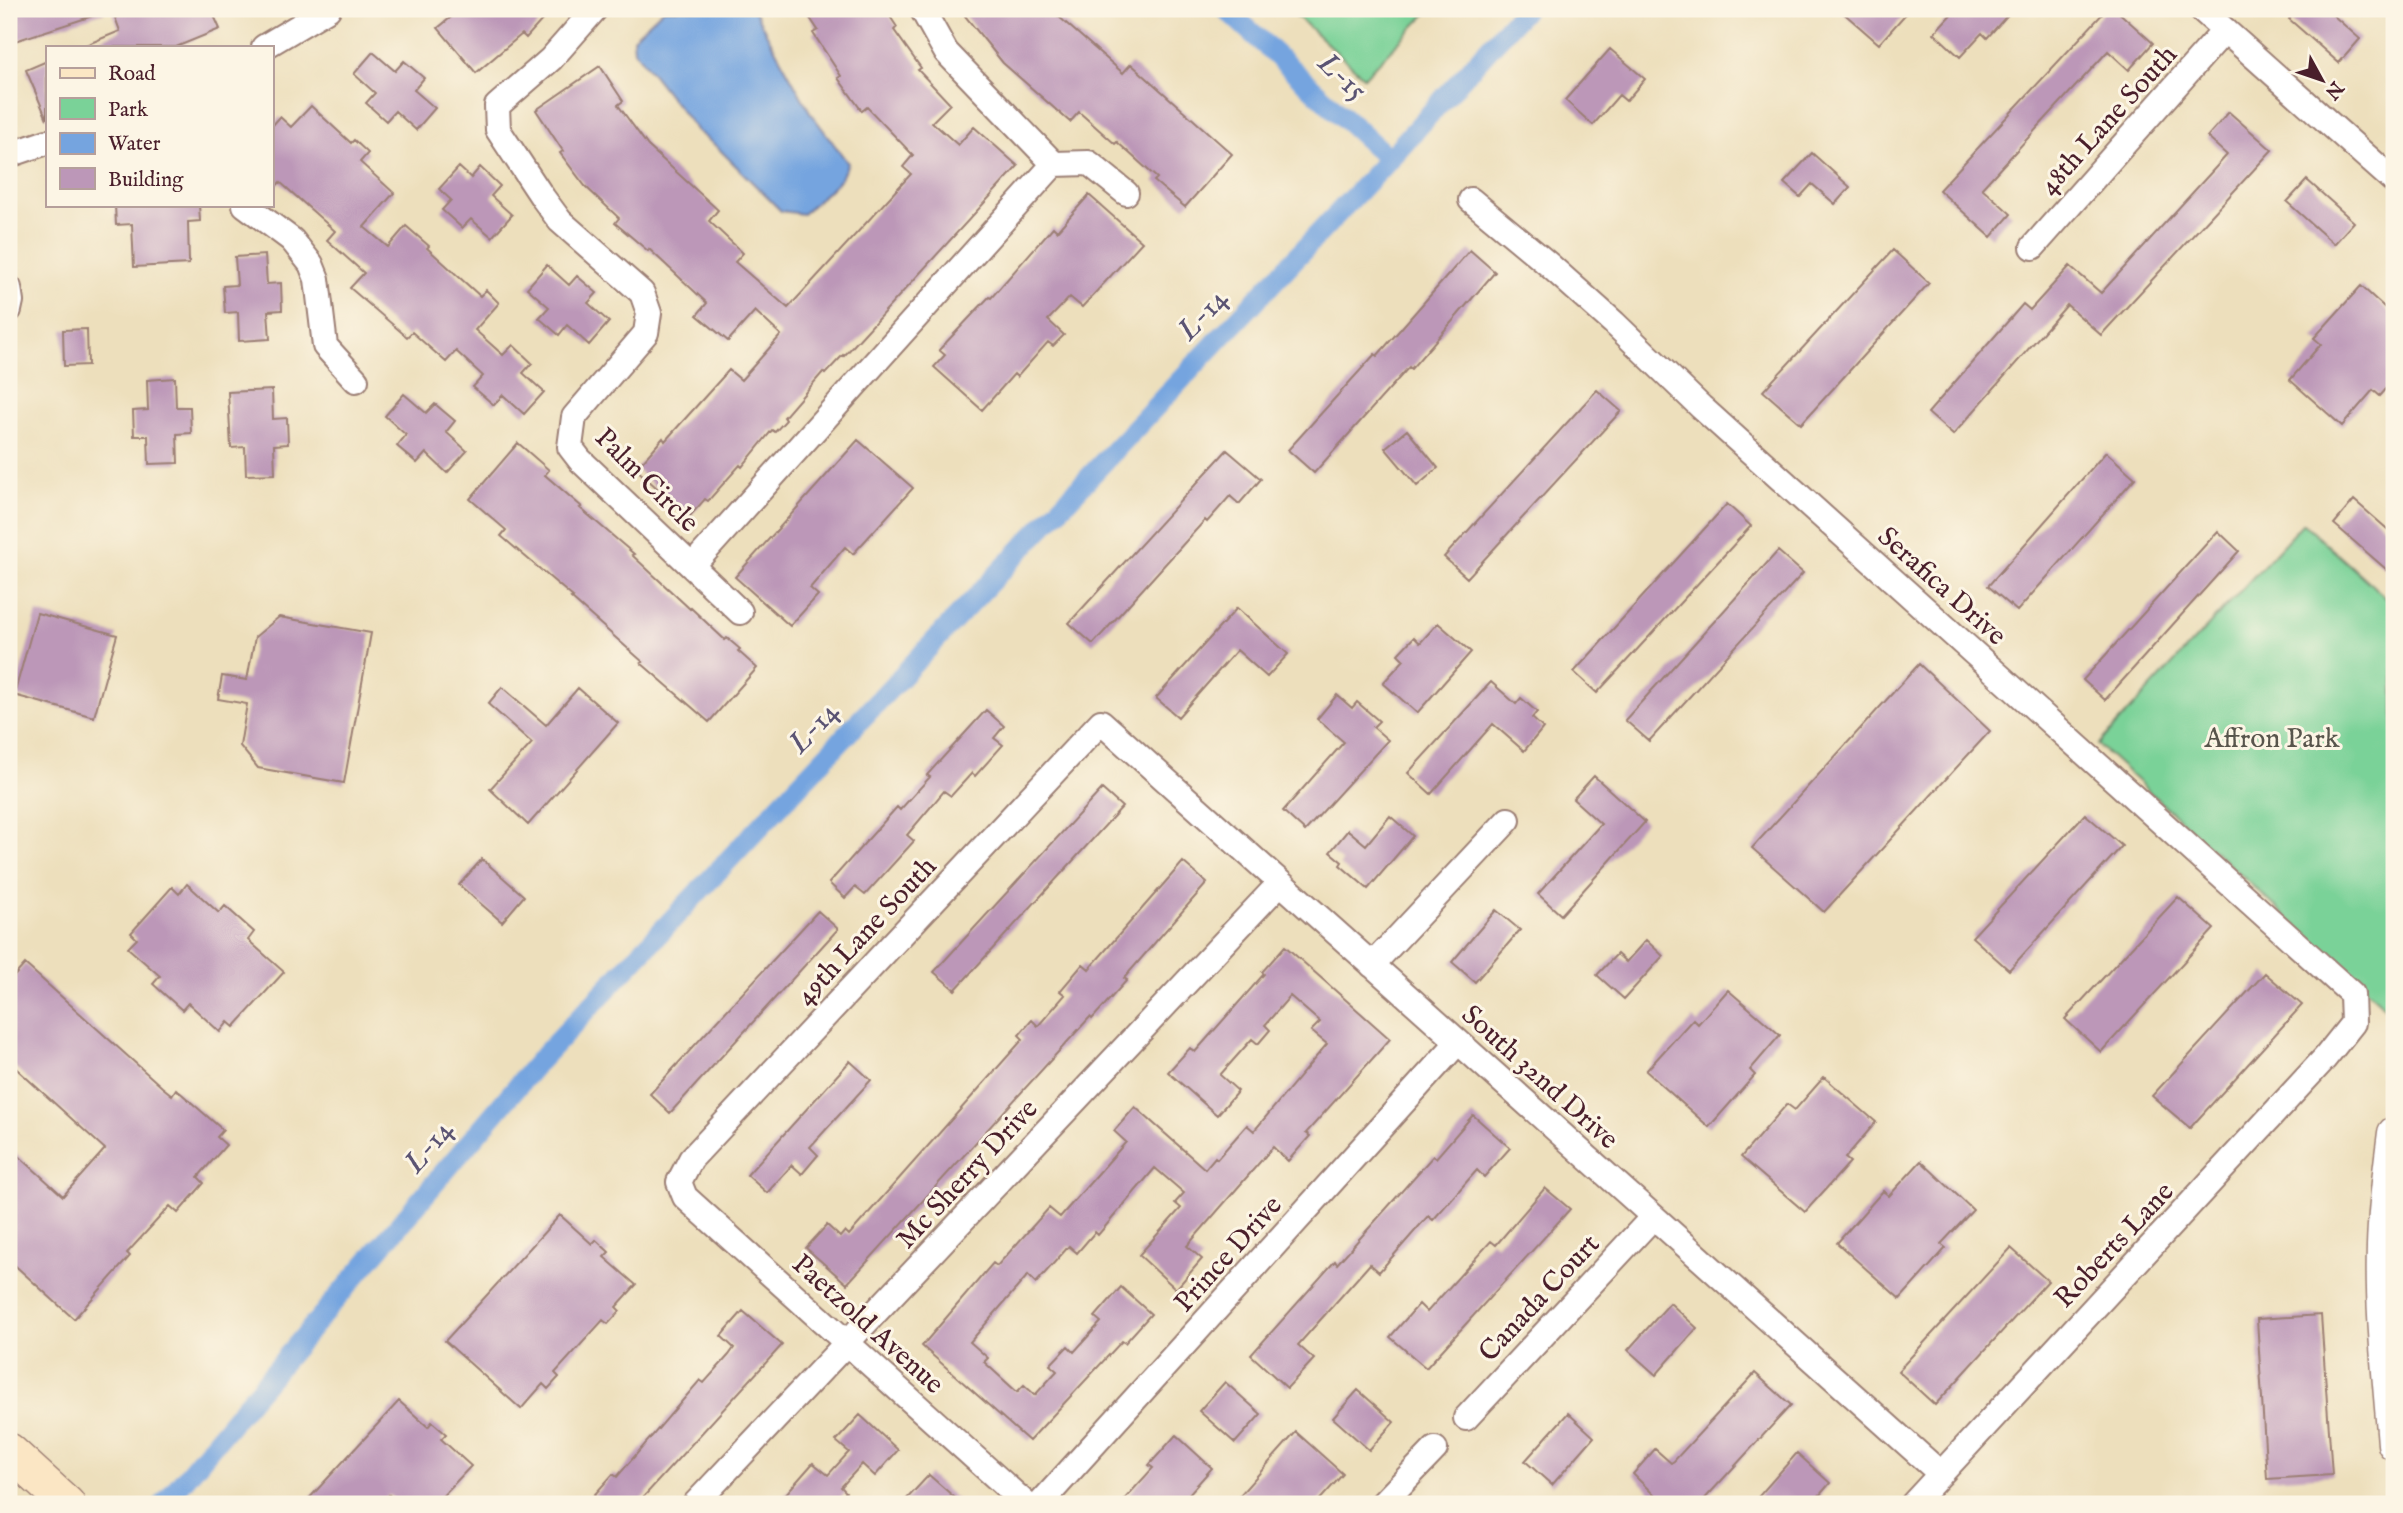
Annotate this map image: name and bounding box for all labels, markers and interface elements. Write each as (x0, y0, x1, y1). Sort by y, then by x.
street label: 48th Lane South (2032, 38, 2185, 203)
water label: L-15 (1308, 44, 1375, 110)
legend (46, 46, 273, 206)
north arrow (2288, 46, 2358, 116)
text: Road (108, 61, 156, 88)
text: N (2319, 75, 2349, 104)
text: Park (108, 97, 149, 124)
text: Water (108, 131, 161, 158)
text: Building (108, 167, 184, 194)
water label: L-14 (1169, 281, 1238, 350)
street label: Palm Circle (587, 421, 706, 540)
street label: Serafica Drive (1870, 520, 2013, 654)
water label: L-14 (780, 694, 849, 763)
park label: Affron Park (2203, 722, 2341, 757)
street label: 49th Lane South (789, 850, 945, 1013)
street label: South 32nd Drive (1454, 998, 1625, 1158)
street label: Mc Sherry Drive (890, 1092, 1046, 1257)
water label: L-14 (396, 1112, 463, 1183)
street label: Roberts Lane (2048, 1175, 2182, 1316)
street label: Prince Drive (1167, 1189, 1290, 1320)
street label: Canada Court (1472, 1227, 1608, 1370)
street label: Paetzold Avenue (784, 1247, 951, 1402)

